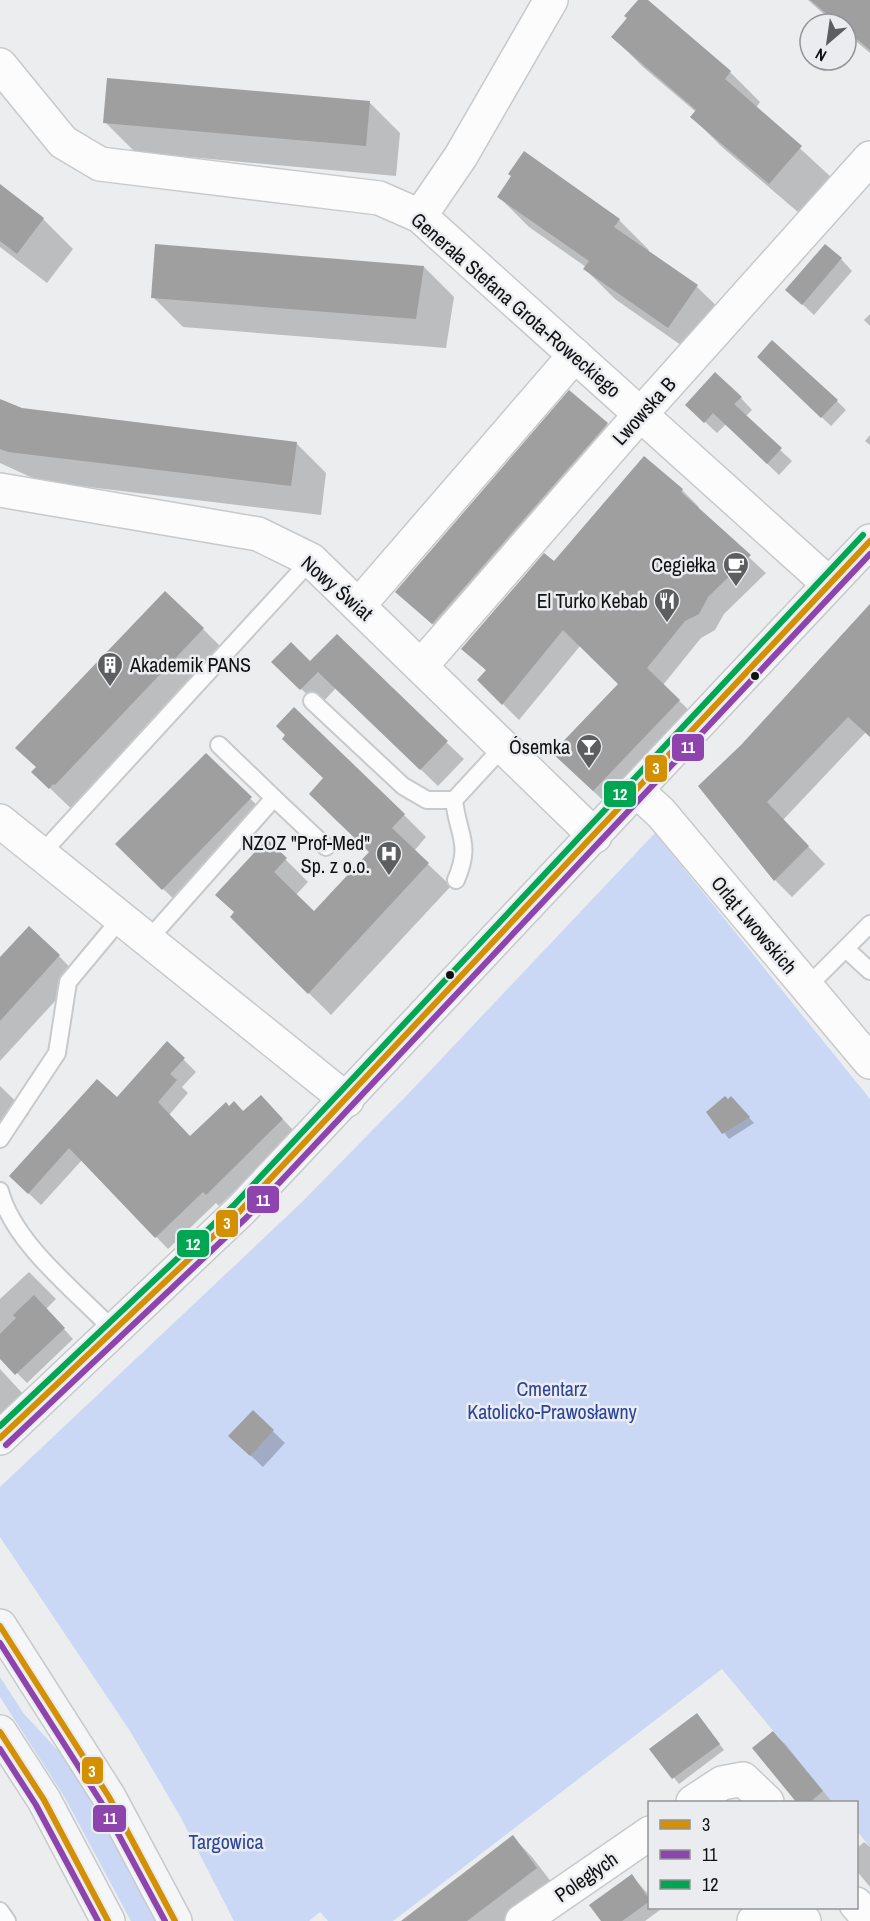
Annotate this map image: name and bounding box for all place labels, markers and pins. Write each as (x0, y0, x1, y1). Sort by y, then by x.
cafe icon: Cegiełka (721, 550, 751, 588)
place label: Cegiełka (651, 551, 716, 578)
restaurant icon: El Turko Kebab (652, 586, 682, 624)
place label: El Turko Kebab (537, 587, 648, 614)
building icon: Akademik PANS (95, 650, 125, 688)
place label: Akademik PANS (129, 651, 251, 678)
unlabelled marker (749, 670, 761, 682)
bar icon: Ósemka (574, 732, 604, 770)
place label: Ósemka (509, 733, 570, 760)
place label: NZOZ "Prof-Med" Sp. z o.o. (242, 829, 370, 879)
hospital icon: NZOZ "Prof-Med" Sp. z o.o. (374, 839, 404, 877)
unlabelled marker (444, 969, 456, 981)

